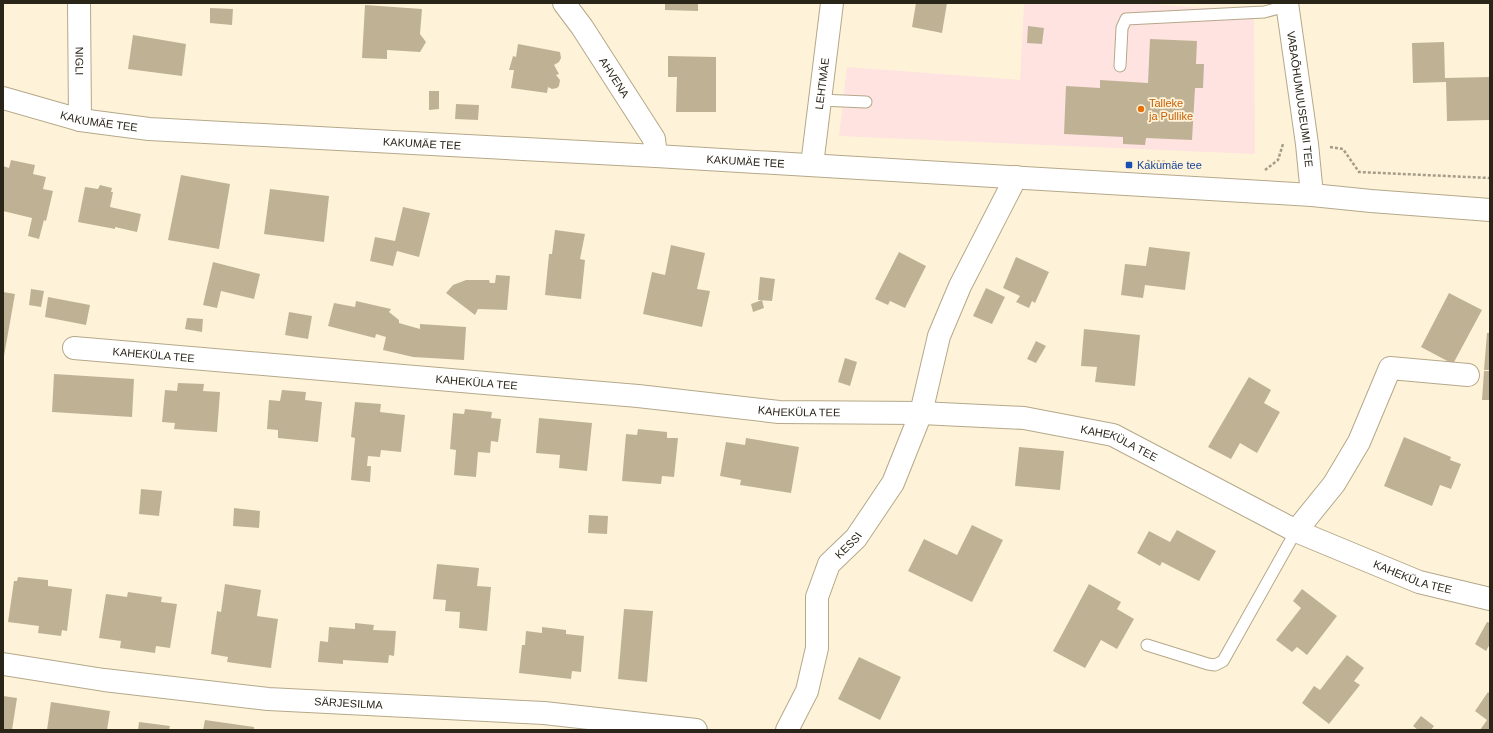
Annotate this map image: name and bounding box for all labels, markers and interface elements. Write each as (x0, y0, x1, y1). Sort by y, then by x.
street label: VABAÕHUMUUSEUMI TEE (1285, 30, 1315, 168)
street label: NIGLI (73, 47, 86, 75)
street label: AHVENA (597, 55, 632, 100)
street label: LEHTMÄE (813, 57, 831, 110)
place label: Talleke ja Pullike (1148, 97, 1193, 122)
marker: Talleke ja Pullike (1136, 104, 1146, 114)
street label: KAKUMÄE TEE (59, 109, 138, 133)
street label: KAKUMÄE TEE (383, 135, 461, 152)
street label: KAKUMÄE TEE (706, 153, 785, 170)
place label: Kakumäe tee (1137, 159, 1202, 171)
marker: Kakumäe tee (1124, 160, 1134, 170)
street label: KAHEKÜLA TEE (112, 345, 195, 364)
street label: KAHEKÜLA TEE (435, 373, 518, 392)
street label: KAHEKÜLA TEE (757, 404, 840, 418)
street label: KAHEKÜLA TEE (1080, 423, 1160, 463)
street label: KESSI (833, 530, 864, 561)
street label: KAHEKÜLA TEE (1372, 558, 1453, 596)
street label: SÄRJESILMA (314, 695, 384, 711)

